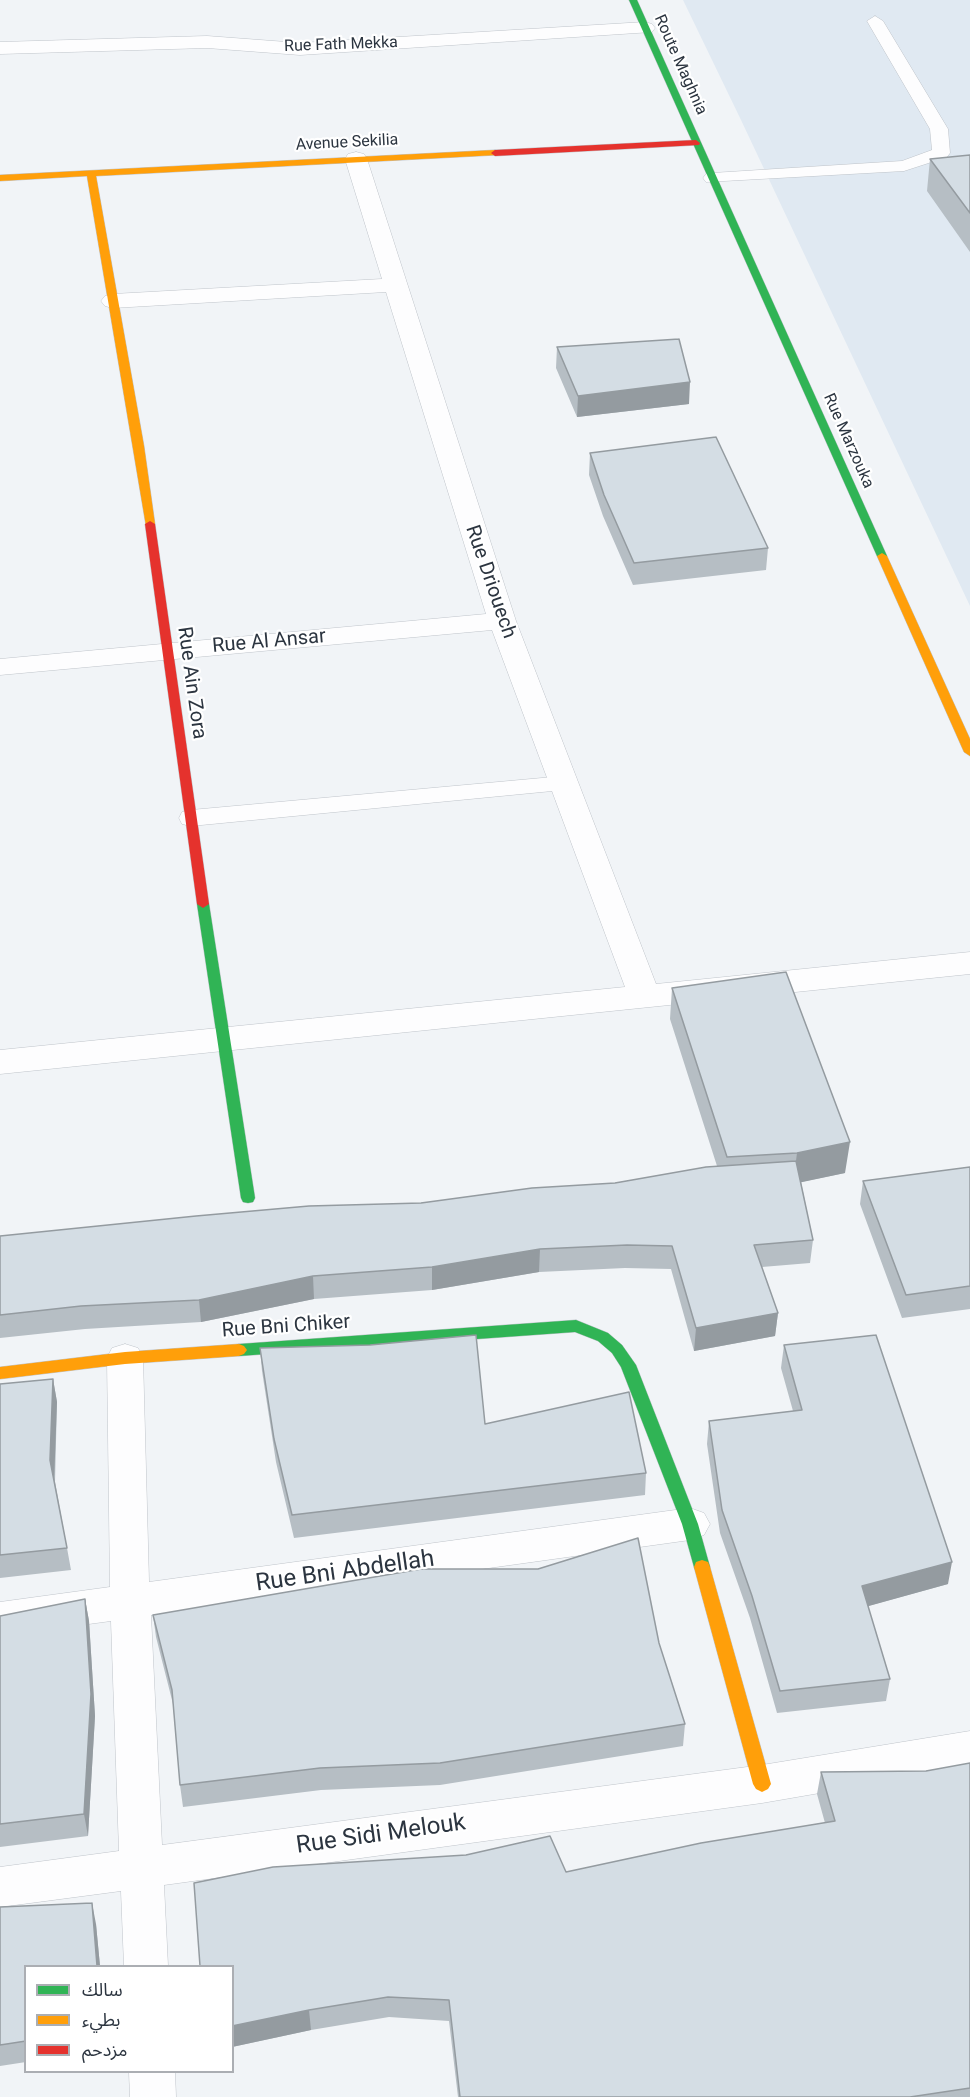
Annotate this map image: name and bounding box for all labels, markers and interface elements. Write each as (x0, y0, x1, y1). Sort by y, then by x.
street label: Route Maghnia (649, 12, 711, 118)
street label: Rue Fath Mekka (284, 33, 398, 57)
street label: Avenue Sekilia (295, 131, 399, 155)
street label: Rue Marzouka (819, 391, 877, 491)
street label: Rue Driouech (459, 522, 521, 642)
street label: Rue Ain Zora (171, 625, 211, 741)
street label: Rue Al Ansar (211, 625, 327, 659)
street label: Rue Bni Chiker (221, 1311, 351, 1343)
street label: Rue Bni Abdellah (254, 1545, 436, 1599)
street label: Rue Sidi Melouk (294, 1809, 468, 1861)
legend (24, 1965, 234, 2073)
text: سالك (82, 1979, 123, 2000)
text: بطيء (82, 2009, 120, 2030)
text: مزدحم (82, 2039, 127, 2060)

